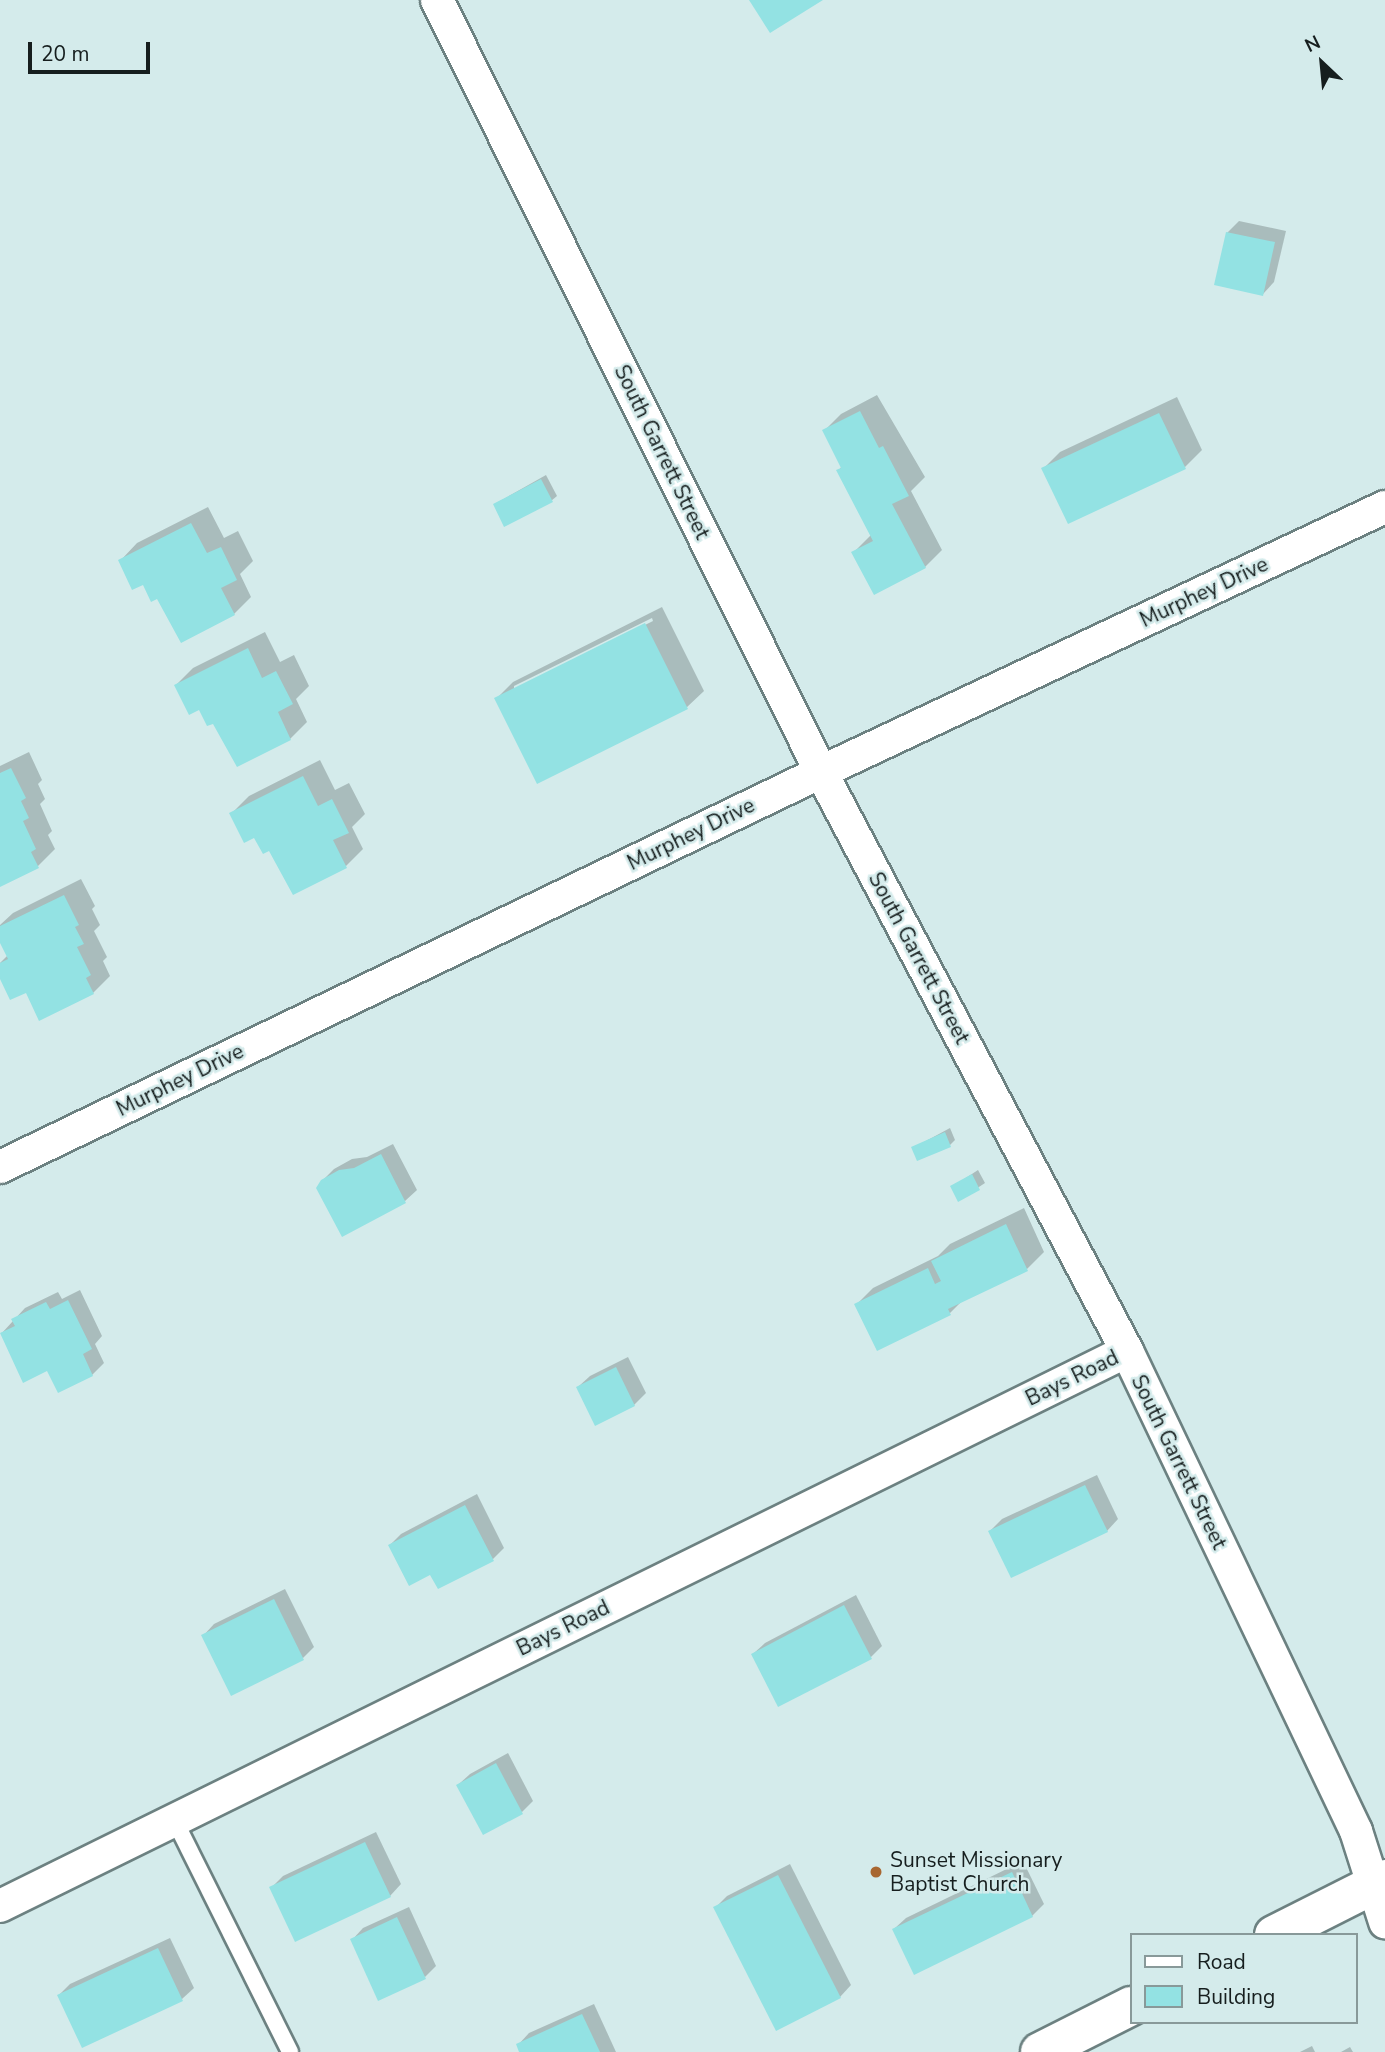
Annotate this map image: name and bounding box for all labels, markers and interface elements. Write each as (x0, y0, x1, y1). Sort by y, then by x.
scale bar (32, 28, 154, 72)
north arrow (1287, 28, 1357, 98)
text: N (1301, 29, 1325, 59)
text: 20 m (41, 40, 90, 68)
street label: South Garrett Street (609, 361, 715, 543)
street label: Murphey Drive (1136, 551, 1272, 633)
street label: Murphey Drive (623, 792, 759, 876)
street label: South Garrett Street (863, 868, 975, 1048)
street label: Murphey Drive (112, 1038, 248, 1122)
street label: Bays Road (1021, 1345, 1123, 1411)
street label: South Garrett Street (1126, 1371, 1232, 1553)
street label: Bays Road (512, 1595, 614, 1661)
place label: Sunset Missionary Baptist Church (890, 1847, 1062, 1897)
marker: Sunset Missionary Baptist Church (868, 1864, 884, 1880)
legend (1130, 1933, 1357, 2024)
text: Road (1197, 1948, 1246, 1976)
text: Building (1197, 1983, 1275, 2011)

